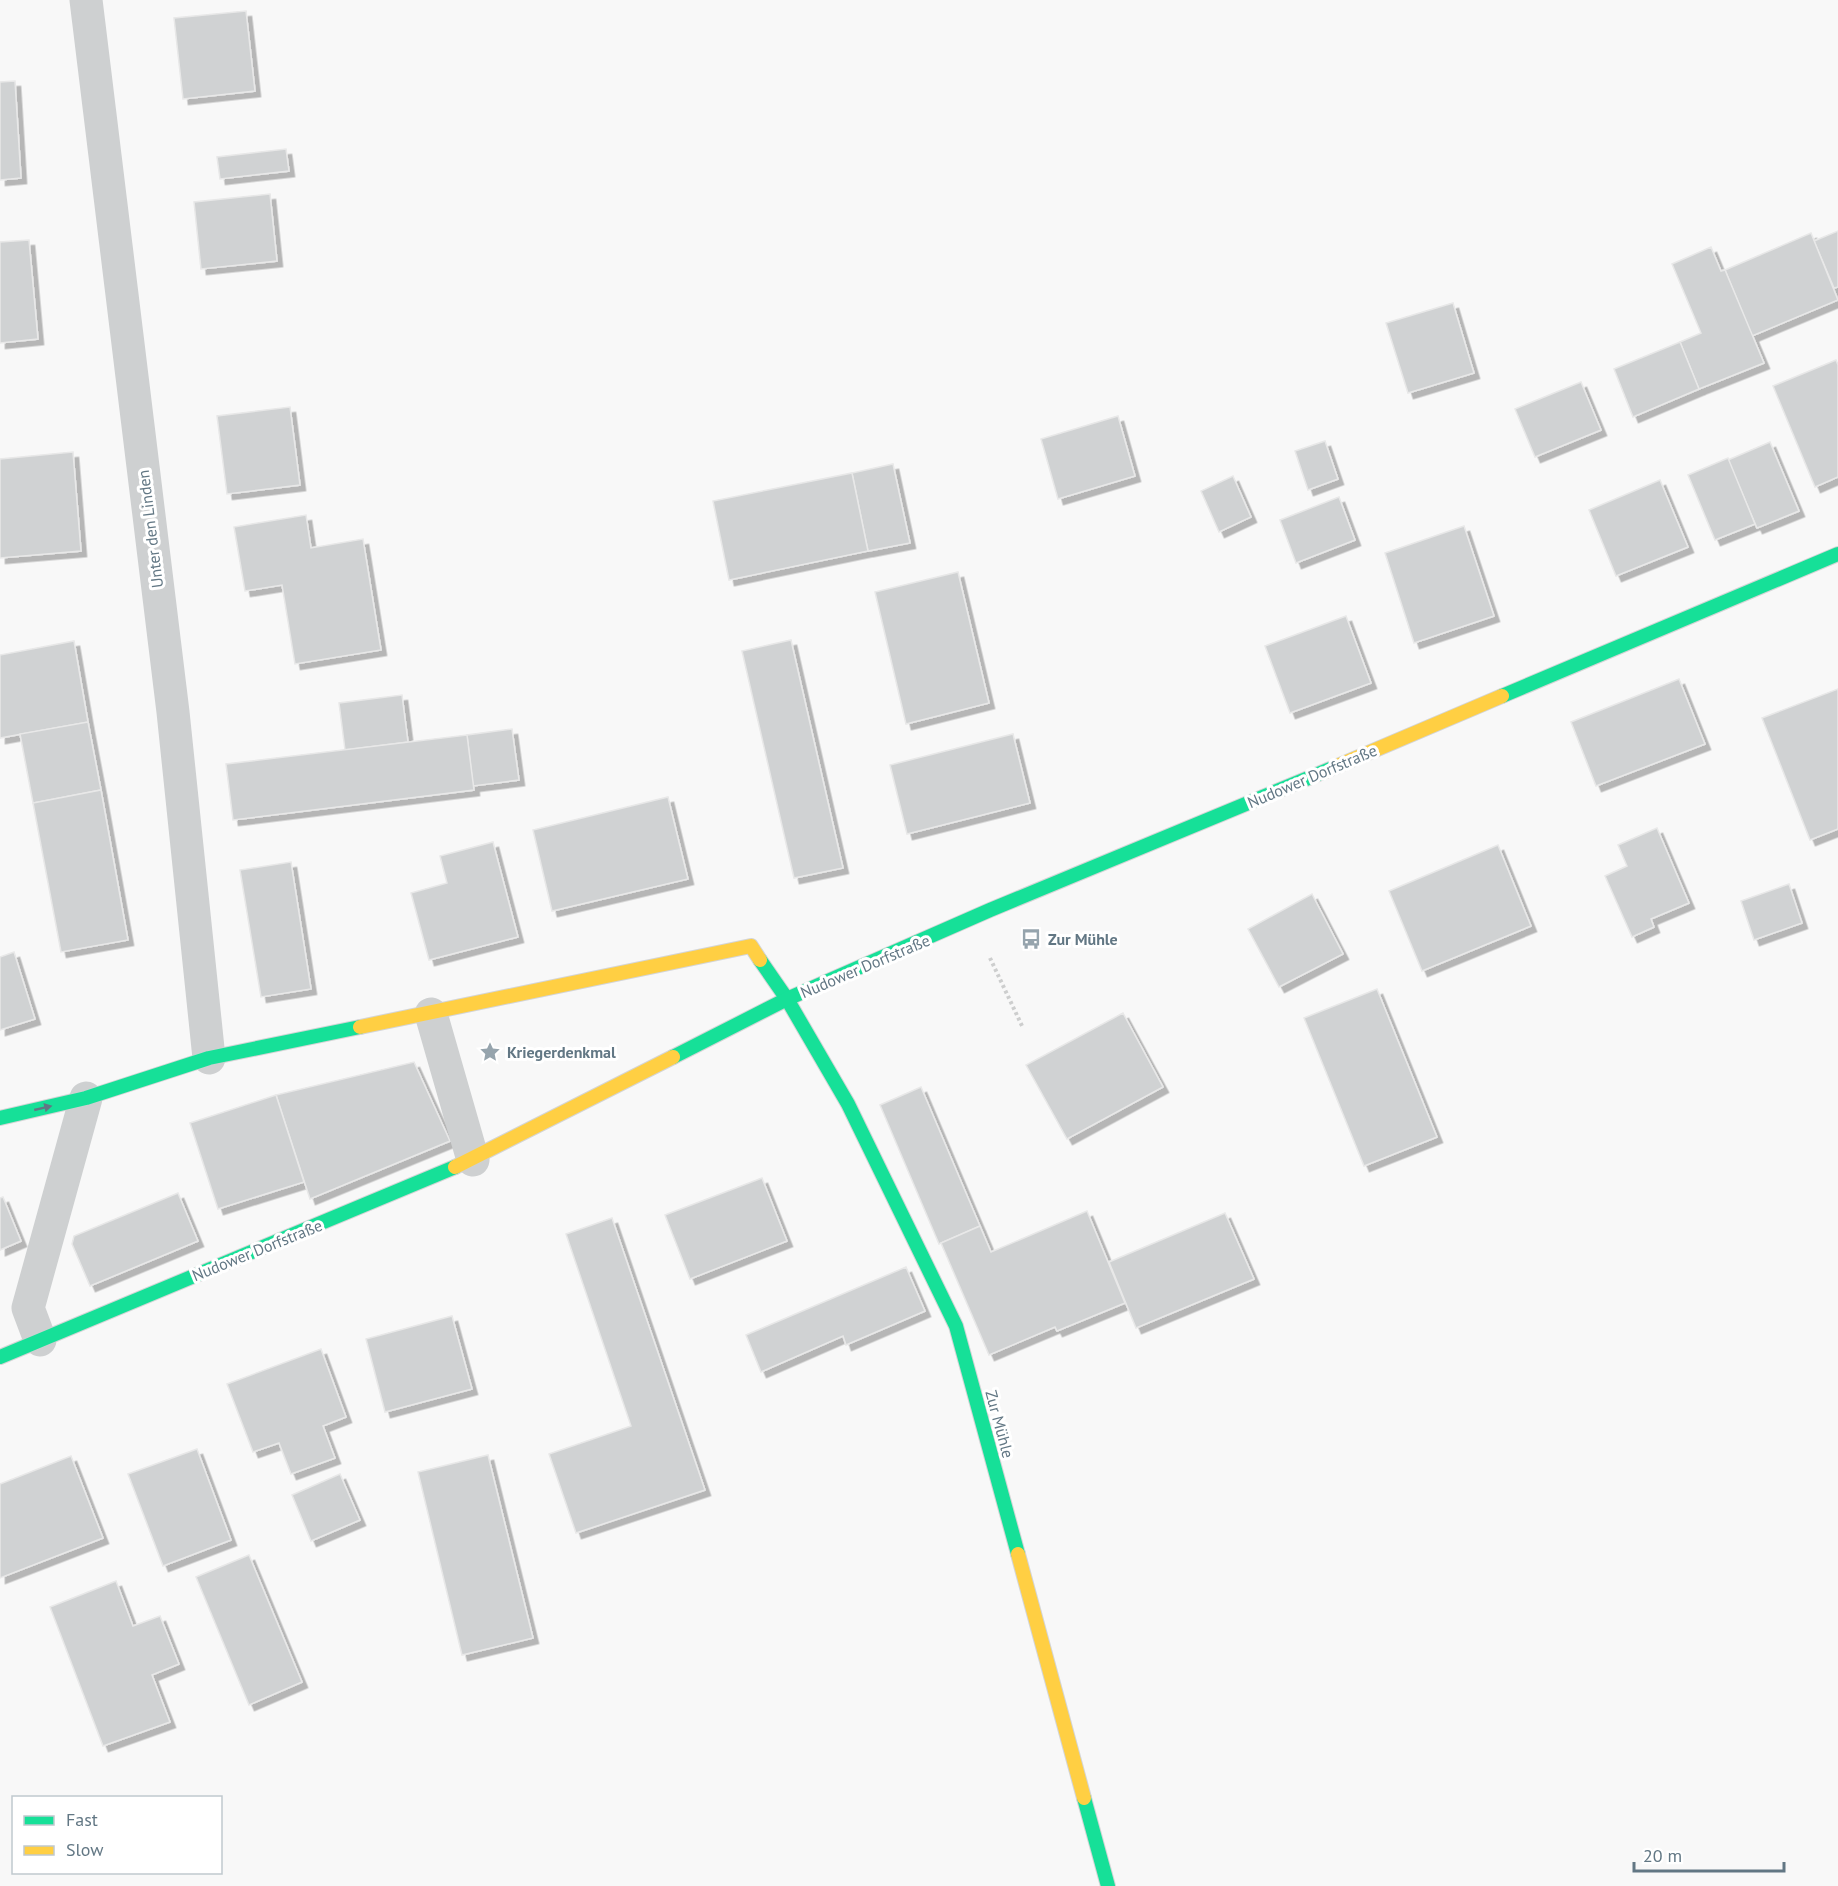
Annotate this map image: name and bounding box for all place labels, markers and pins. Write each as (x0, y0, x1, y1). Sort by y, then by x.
bus stop icon: Zur Mühle (1019, 927, 1043, 951)
place label: Zur Mühle (1048, 929, 1118, 949)
place icon: Kriegerdenkmal (478, 1040, 502, 1064)
place label: Kriegerdenkmal (507, 1042, 616, 1062)

